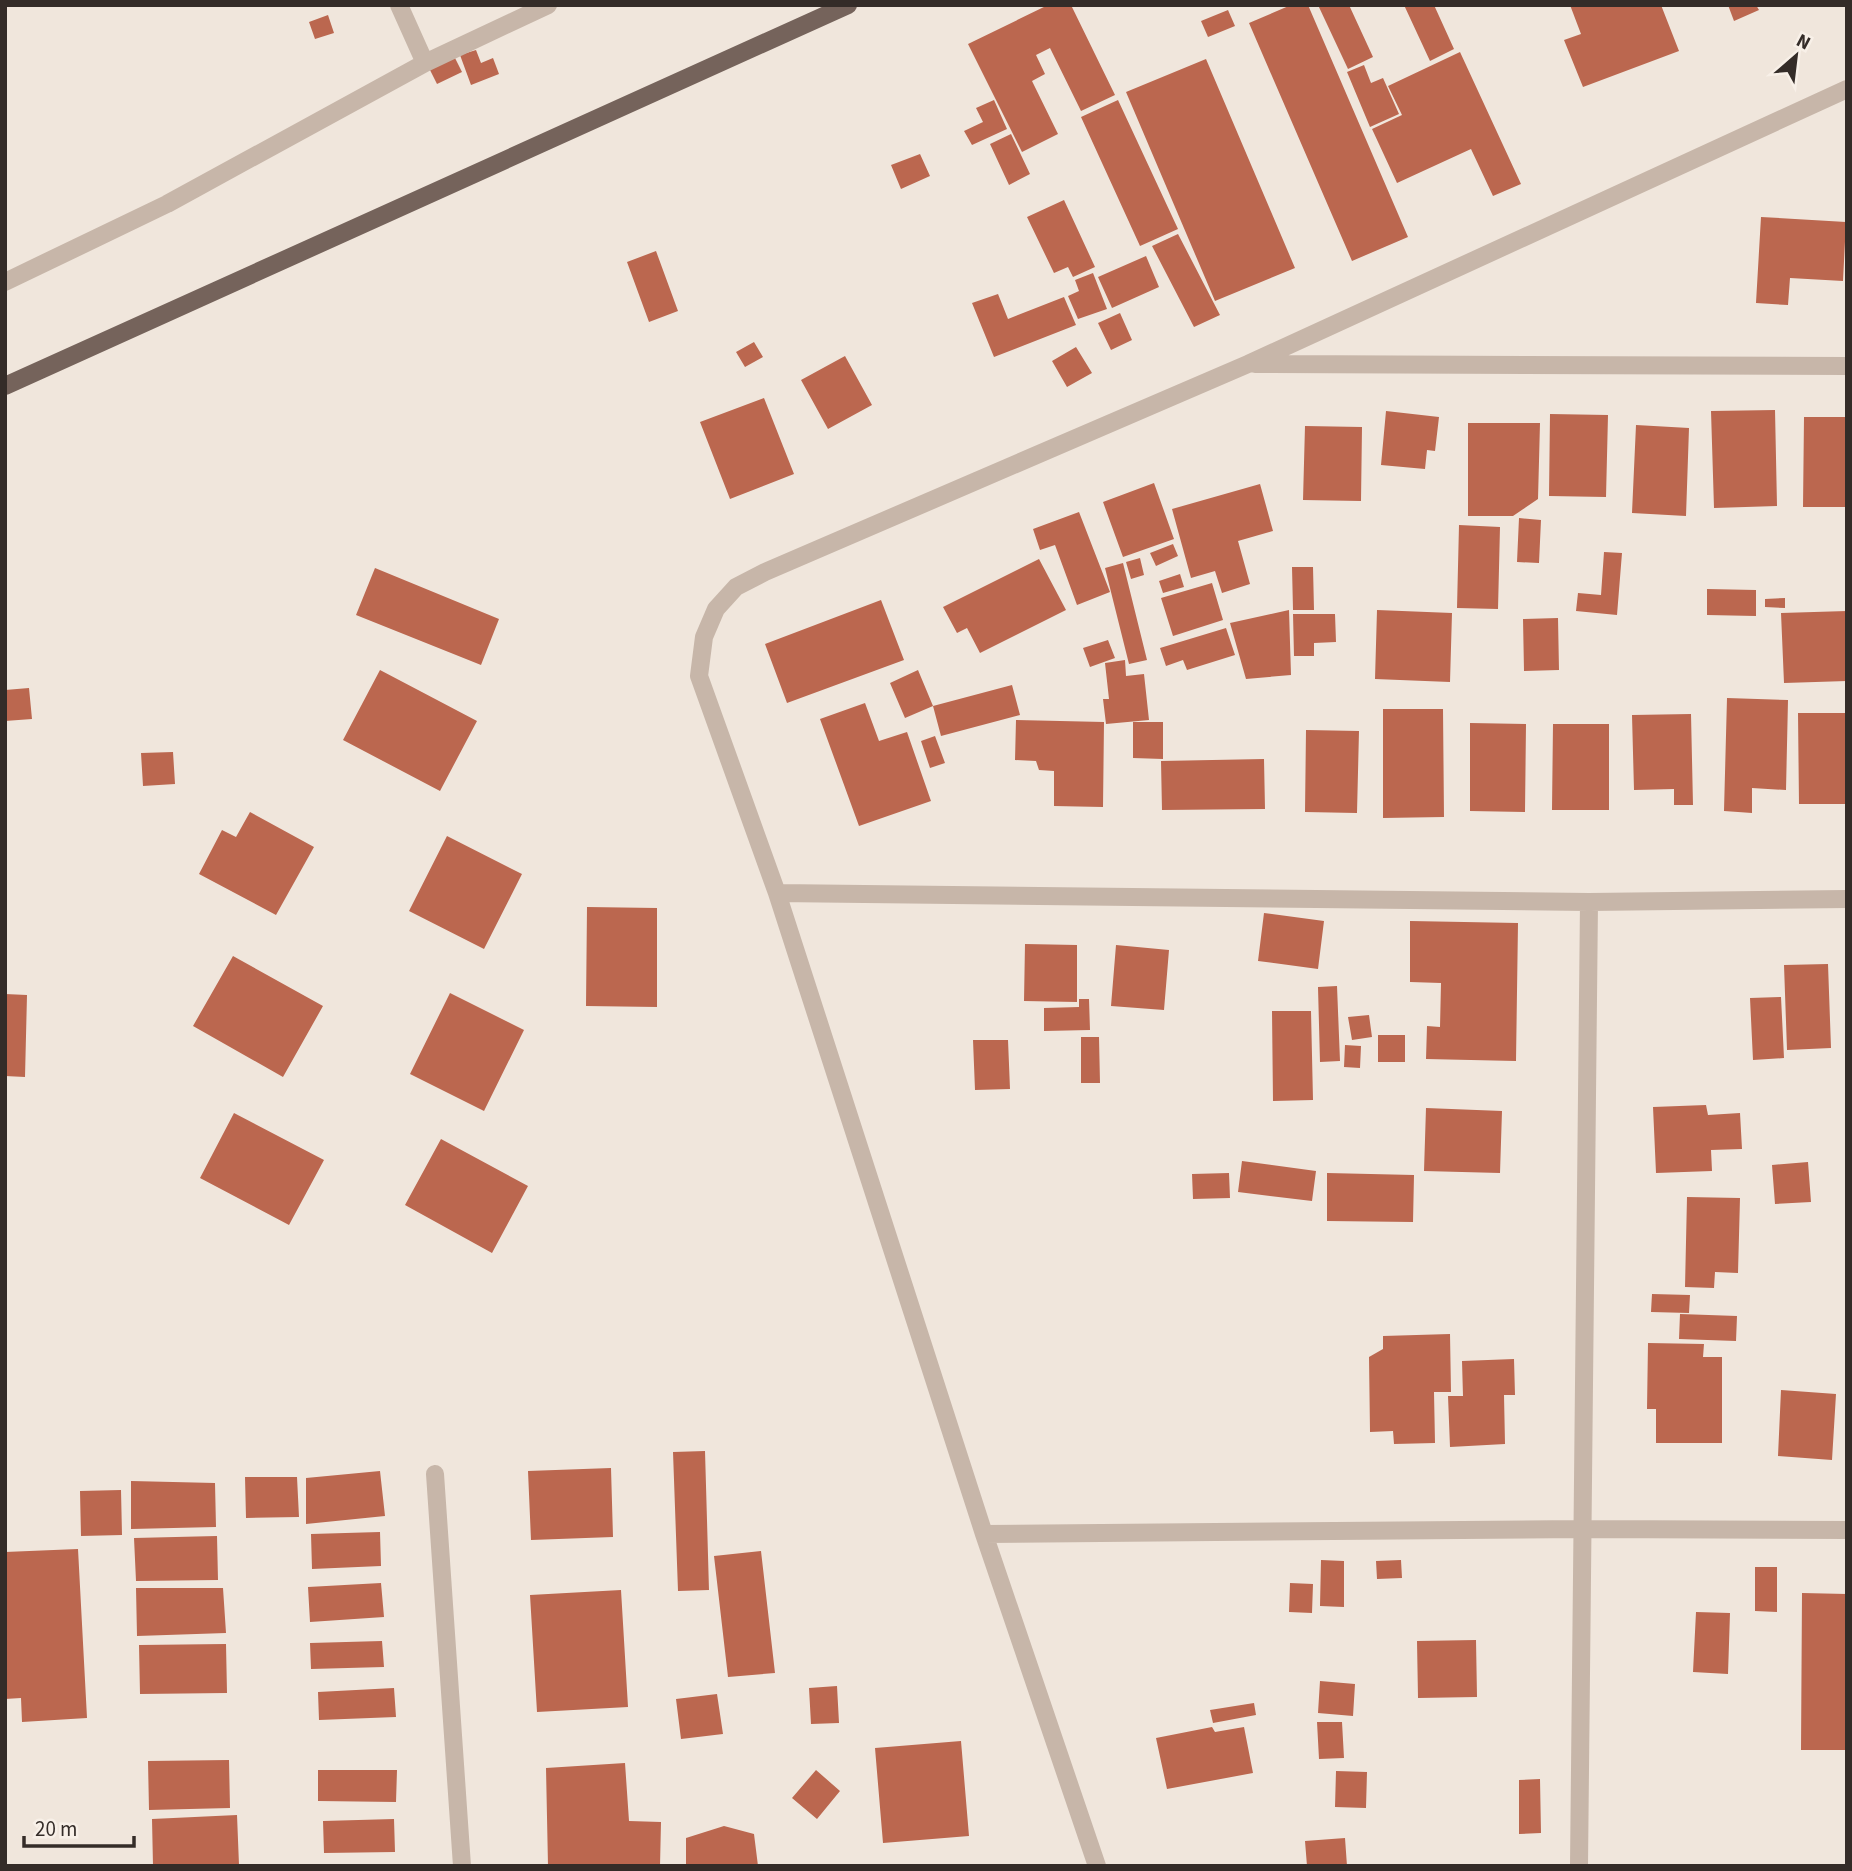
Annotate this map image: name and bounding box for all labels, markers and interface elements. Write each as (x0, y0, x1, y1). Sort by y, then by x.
north arrow (1761, 21, 1831, 91)
text: N (1791, 27, 1815, 57)
scale bar (24, 1804, 135, 1848)
text: 20 m (35, 1814, 77, 1844)

